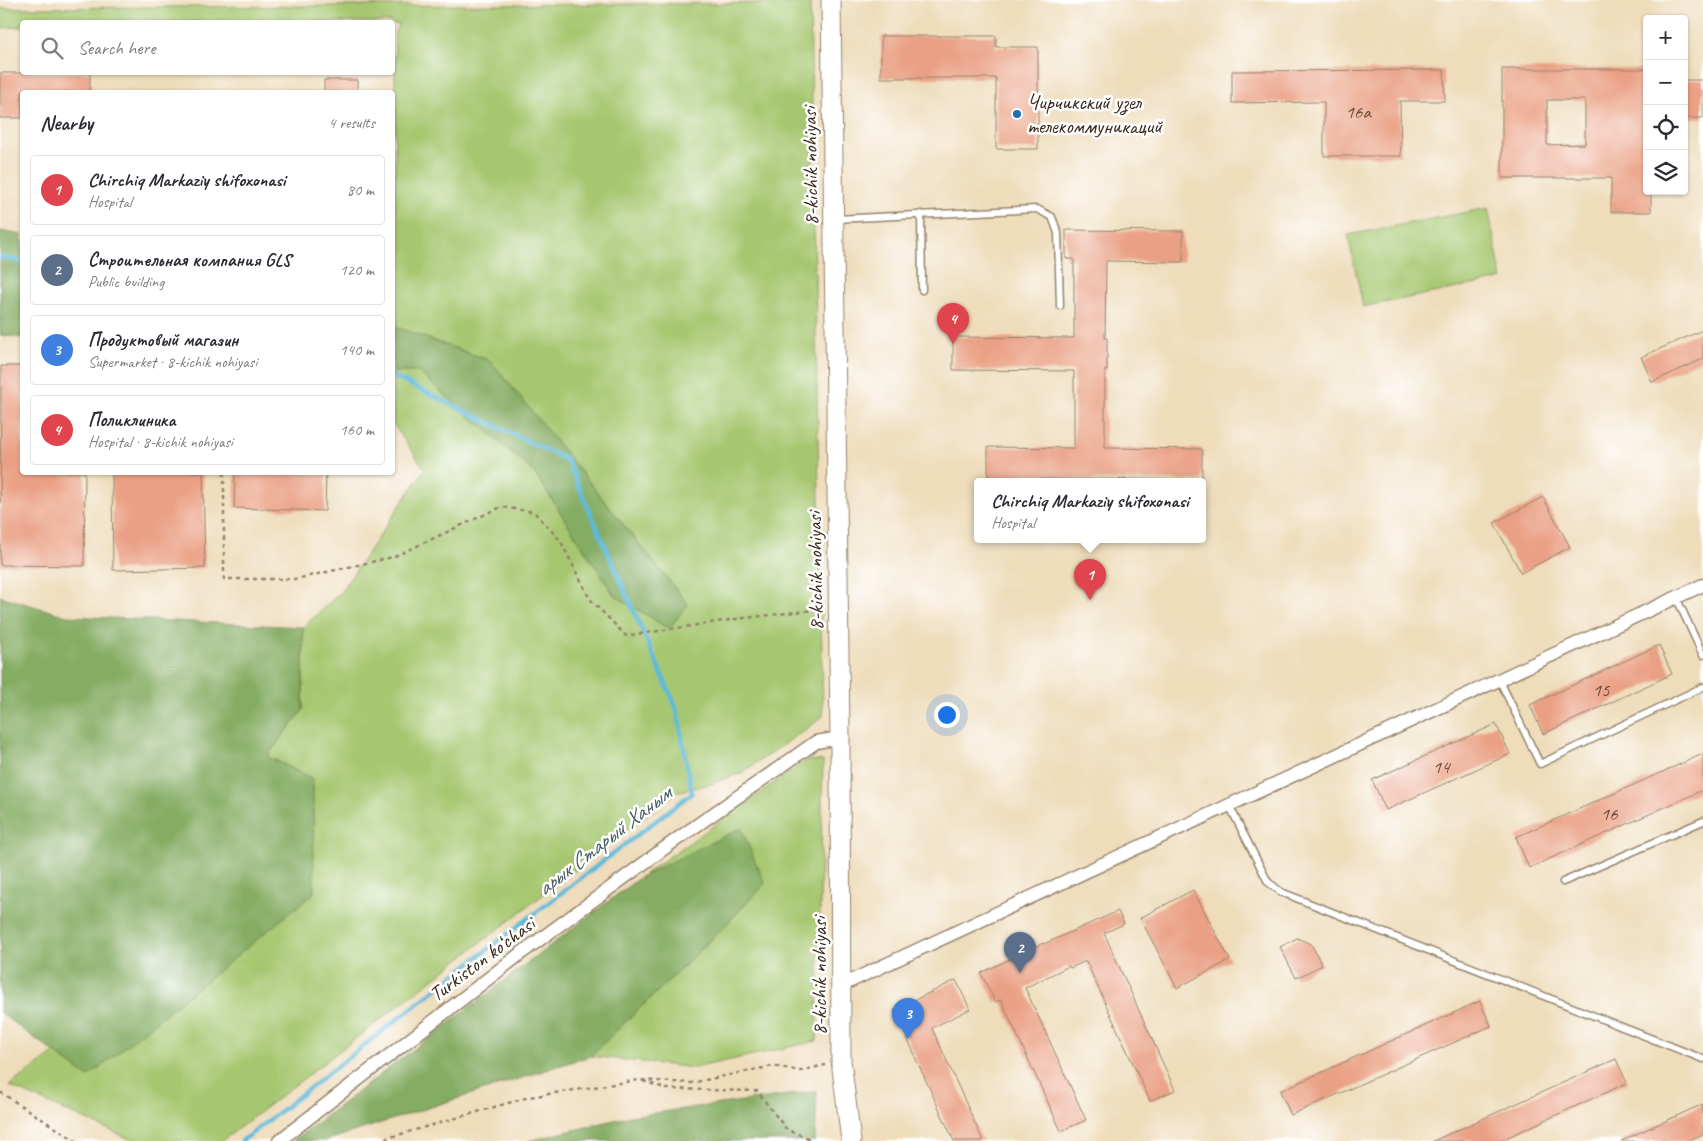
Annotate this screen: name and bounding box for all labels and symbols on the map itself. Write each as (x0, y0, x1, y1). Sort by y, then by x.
place label: Чирчикский узел телекоммуникаций (1027, 89, 1163, 139)
house number: 16a (1345, 100, 1372, 124)
street label: 8-kichik nohiyasi (796, 103, 824, 226)
marker: Чирчикский узел телекоммуникаций (1011, 108, 1023, 120)
pin: 4 (937, 303, 969, 344)
street label: 8-kichik nohiyasi (801, 508, 829, 631)
pin: 1 (1074, 559, 1106, 600)
house number: 15 (1592, 678, 1611, 702)
your location (934, 702, 960, 728)
house number: 14 (1432, 755, 1452, 779)
water label: арык Старый Ханым (531, 777, 680, 902)
house number: 16 (1600, 802, 1619, 826)
street label: Turkiston ko‘chasi (424, 909, 542, 1007)
street label: 8-kichik nohiyasi (806, 914, 832, 1035)
pin: 2 (1004, 932, 1036, 973)
pin: 3 (892, 998, 924, 1039)

